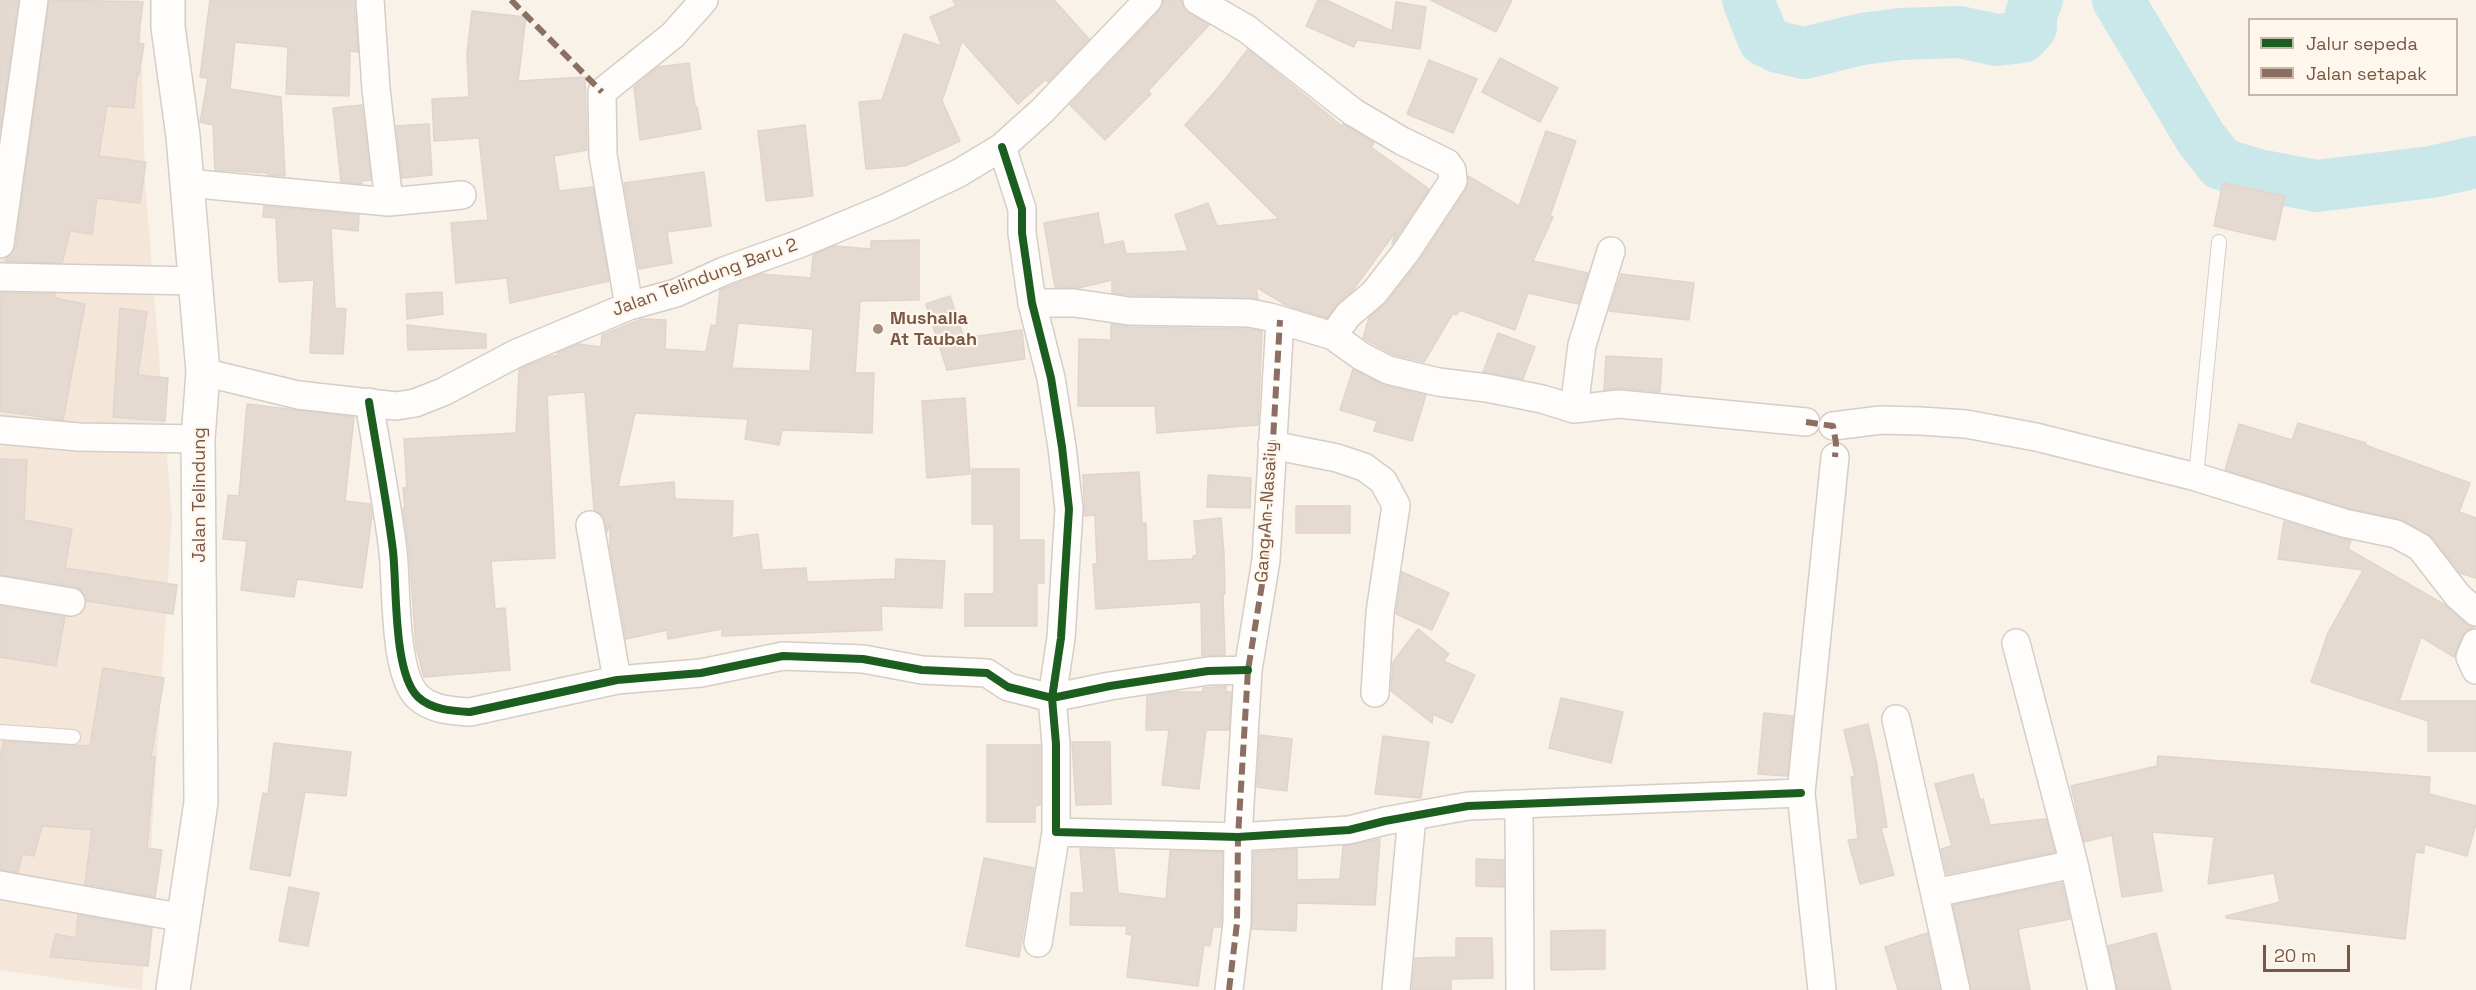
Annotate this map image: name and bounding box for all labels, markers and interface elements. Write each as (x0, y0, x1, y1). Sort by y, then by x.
legend (2248, 18, 2458, 96)
text: Jalur sepeda (2306, 32, 2418, 55)
text: Jalan setapak (2306, 62, 2427, 85)
street label: Jalan Telindung Baru 2 (609, 234, 801, 322)
place label: Mushalla At Taubah (890, 308, 977, 350)
marker: Mushalla At Taubah (871, 322, 885, 336)
street label: Jalan Telindung (189, 427, 211, 563)
street label: Gang An-Nasa'iy (1251, 441, 1283, 583)
scale bar (2266, 933, 2353, 971)
text: 20 m (2274, 944, 2317, 967)

